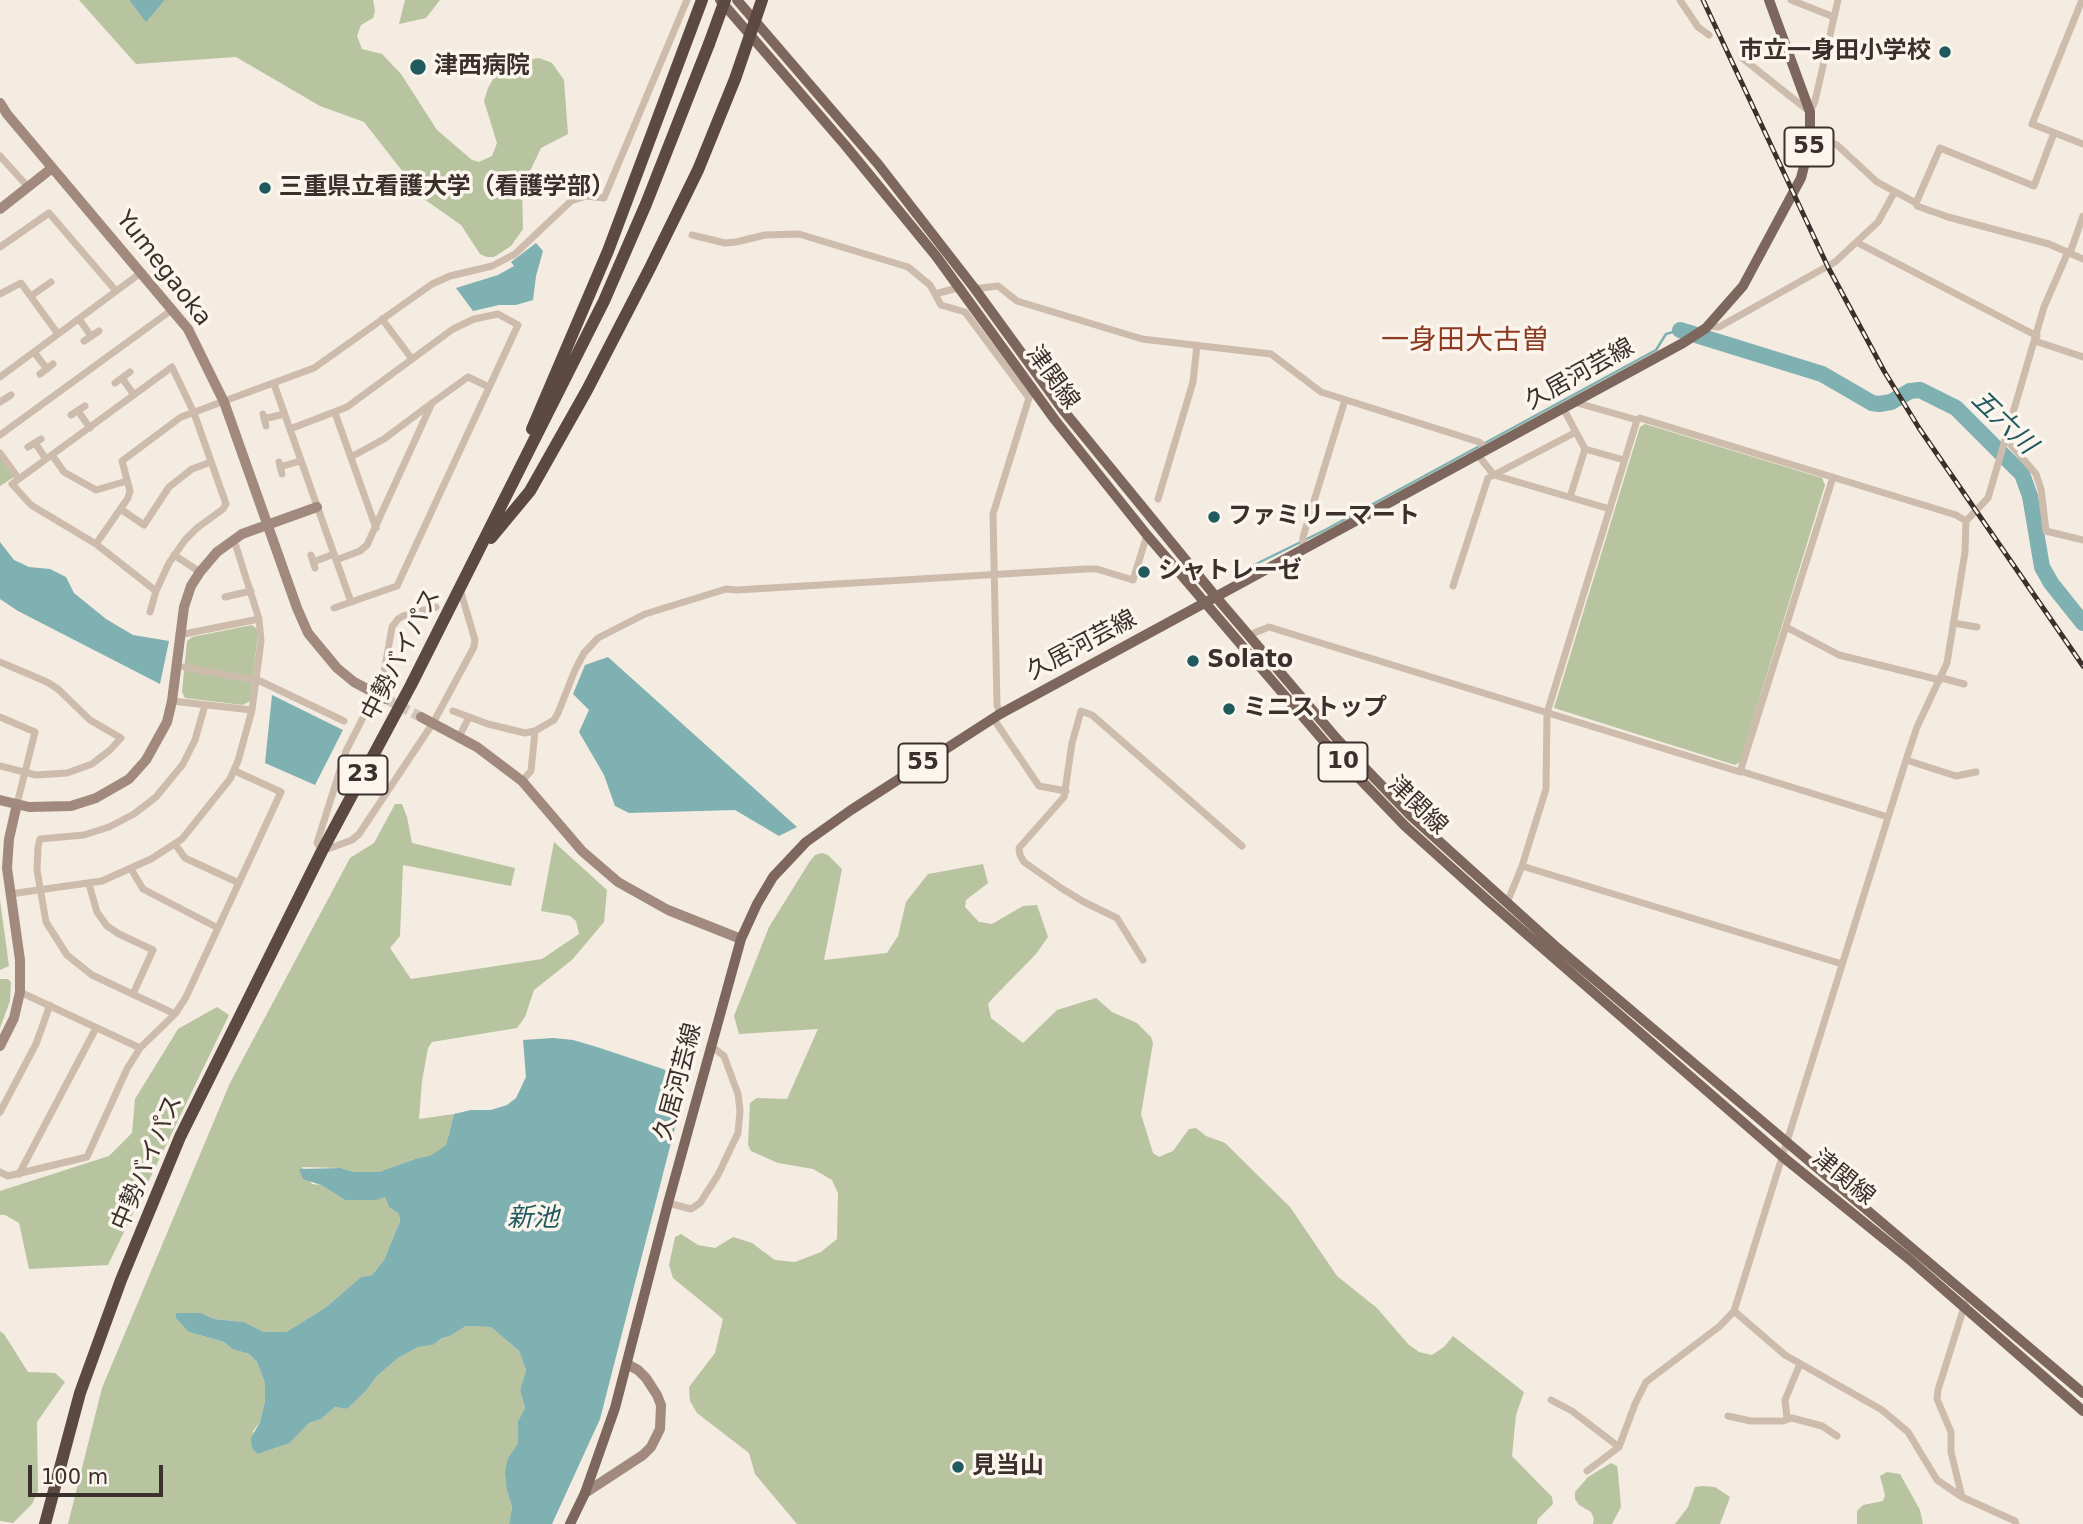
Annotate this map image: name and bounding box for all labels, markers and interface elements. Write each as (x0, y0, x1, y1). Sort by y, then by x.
place label: 市立一身田小学校 (1739, 38, 1931, 66)
marker: 市立一身田小学校 (1937, 44, 1953, 60)
place label: 津西病院 (434, 53, 530, 81)
marker: 津西病院 (408, 57, 428, 77)
road number: 55 (1784, 128, 1834, 166)
place label: 三重県立看護大学（看護学部） (279, 174, 615, 202)
marker: 三重県立看護大学（看護学部） (257, 180, 273, 196)
street label: Yumegaoka (109, 206, 217, 332)
district label: 一身田大古曽 (1381, 325, 1549, 359)
street label: 久居河芸線 (1521, 333, 1639, 417)
street label: 津関線 (1019, 340, 1085, 416)
water label: 五六川 (1964, 385, 2042, 461)
place label: ファミリーマート (1228, 503, 1420, 531)
marker: ファミリーマート (1206, 509, 1222, 525)
place label: シャトレーゼ (1158, 558, 1302, 586)
marker: シャトレーゼ (1136, 564, 1152, 580)
street label: 中勢バイパス (356, 584, 448, 726)
street label: 久居河芸線 (1022, 605, 1142, 687)
place label: Solato (1207, 647, 1293, 675)
marker: Solato (1185, 653, 1201, 669)
place label: ミニストップ (1243, 695, 1387, 723)
marker: ミニストップ (1221, 701, 1237, 717)
road number: 10 (1318, 742, 1368, 782)
road number: 55 (898, 744, 948, 782)
road number: 23 (338, 755, 388, 794)
street label: 津関線 (1381, 771, 1453, 841)
street label: 久居河芸線 (650, 1020, 708, 1144)
street label: 中勢バイパス (107, 1091, 189, 1235)
street label: 津関線 (1806, 1144, 1880, 1212)
water label: 新池 (507, 1203, 559, 1235)
scale bar (32, 1450, 166, 1494)
place label: 見当山 (972, 1453, 1044, 1481)
marker: 見当山 (950, 1459, 966, 1475)
text: 100 m (41, 1465, 108, 1489)

